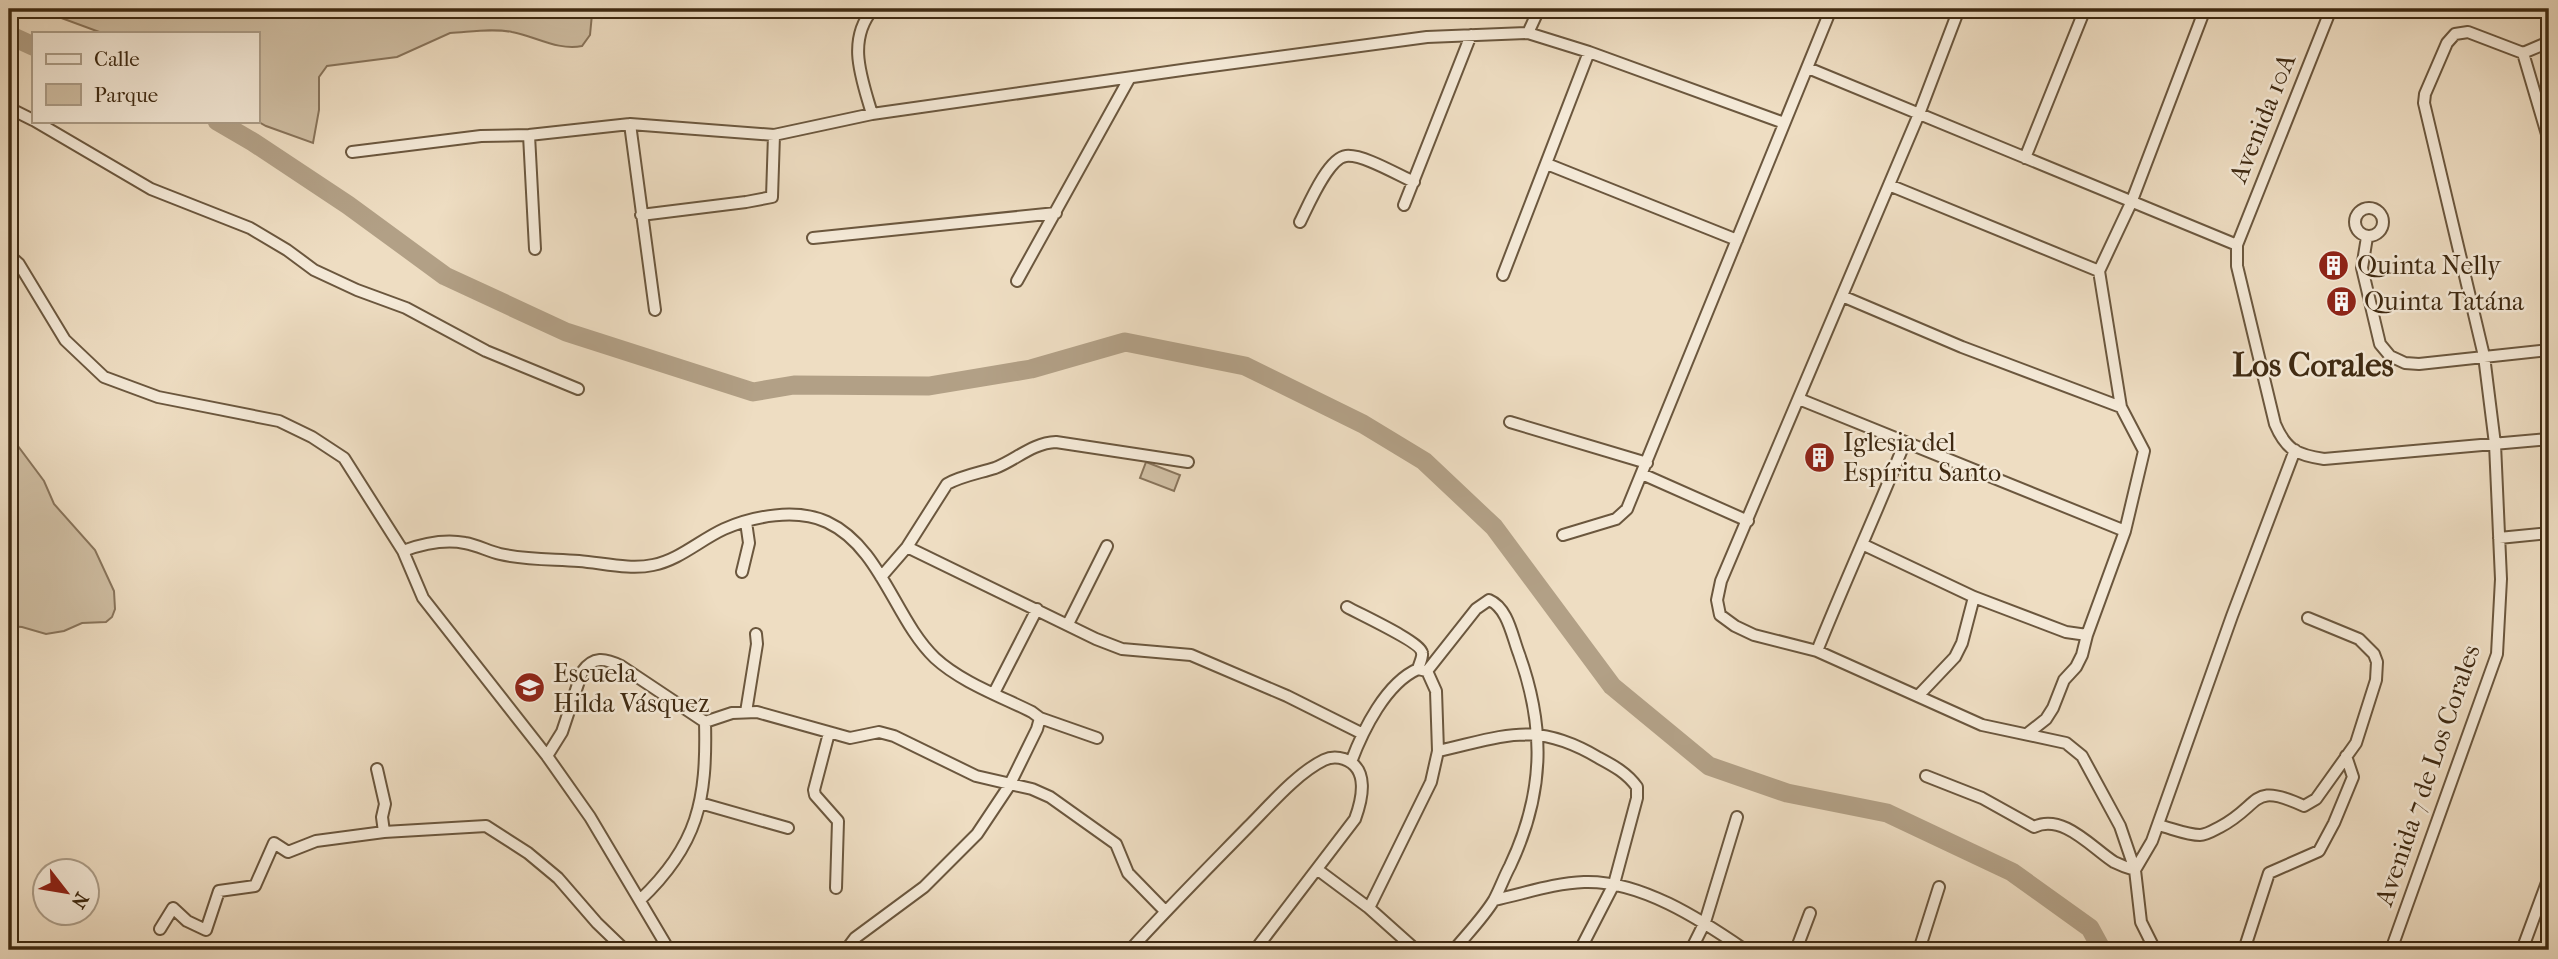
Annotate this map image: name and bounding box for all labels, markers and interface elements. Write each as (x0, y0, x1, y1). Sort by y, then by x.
legend (32, 32, 259, 122)
text: Calle (94, 47, 140, 71)
street label: Avenida 10A (2222, 48, 2303, 188)
text: Parque (94, 83, 158, 107)
building icon: Quinta Nelly (2317, 248, 2351, 282)
place label: Quinta Nelly (2357, 250, 2502, 281)
building icon: Quinta Tatána (2324, 284, 2358, 318)
place label: Quinta Tatána (2364, 286, 2525, 317)
district label: Los Corales (2232, 346, 2394, 385)
place label: Iglesia del Espíritu Santo (1843, 427, 2001, 488)
building icon: Iglesia del Espíritu Santo (1803, 440, 1837, 474)
street label: Avenida 7 de Los Corales (2368, 641, 2487, 911)
place label: Escuela Hilda Vásquez (553, 658, 709, 719)
school or university icon: Escuela Hilda Vásquez (513, 671, 547, 705)
north arrow (32, 858, 102, 928)
text: N (66, 888, 93, 913)

